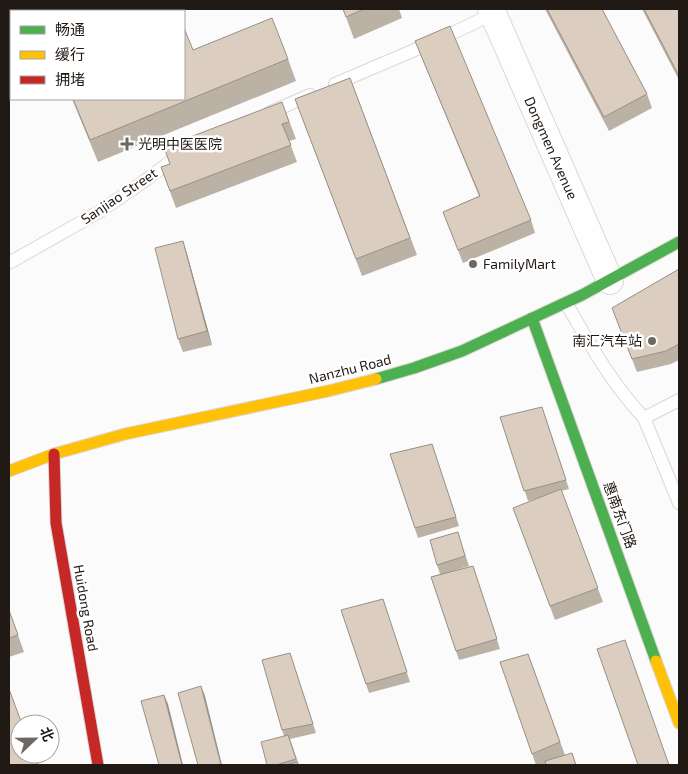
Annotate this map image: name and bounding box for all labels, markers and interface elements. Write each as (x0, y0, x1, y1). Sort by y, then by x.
legend (10, 10, 185, 100)
text: 畅通 (55, 20, 85, 38)
text: 缓行 (55, 45, 85, 63)
text: 拥堵 (55, 70, 85, 88)
street label: Dongmen Avenue (521, 94, 582, 202)
place label: 光明中医医院 (138, 135, 222, 152)
marker: 光明中医医院 (120, 137, 134, 151)
street label: Sanjiao Street (77, 164, 160, 227)
place label: FamilyMart (483, 255, 556, 272)
marker: FamilyMart (467, 258, 479, 270)
place label: 南汇汽车站 (572, 332, 642, 349)
marker: 南汇汽车站 (646, 335, 658, 347)
street label: Nanzhu Road (307, 350, 393, 387)
street label: 惠南东门路 (601, 479, 640, 551)
street label: Huidong Road (70, 563, 103, 653)
north arrow (10, 714, 60, 764)
text: 北 (37, 724, 58, 744)

